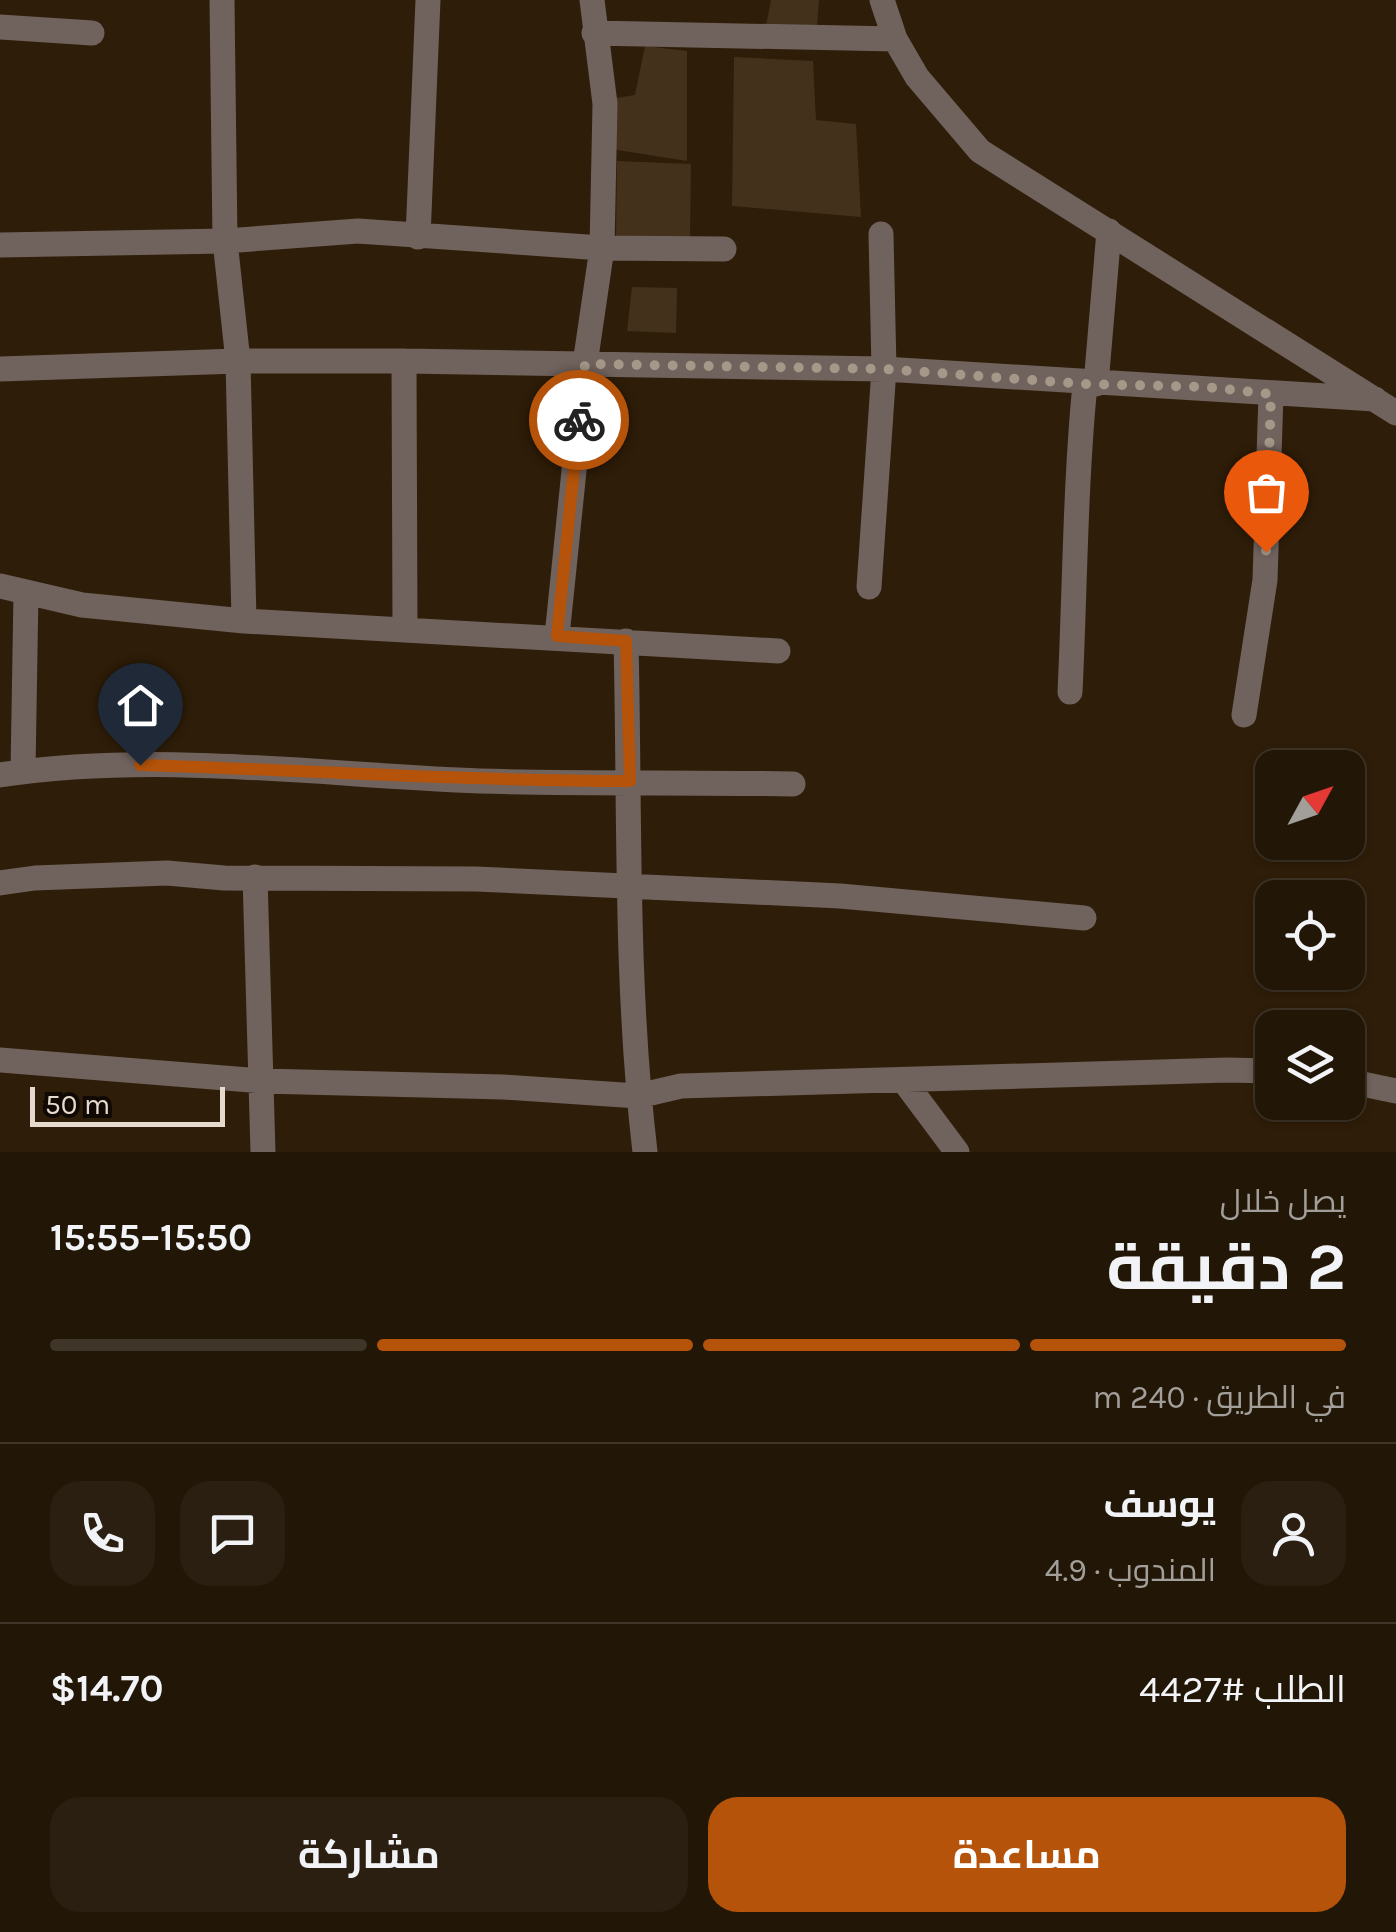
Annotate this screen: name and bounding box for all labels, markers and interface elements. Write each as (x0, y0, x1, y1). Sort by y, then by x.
courier (529, 370, 629, 470)
icon: bike (552, 393, 607, 448)
pin (1224, 450, 1309, 553)
icon: bag (1239, 465, 1294, 520)
pin (98, 663, 183, 766)
icon: home (113, 678, 168, 733)
north arrow (1255, 750, 1365, 860)
map controls (1255, 750, 1365, 1120)
button: locate (1255, 880, 1365, 990)
button: layers (1255, 1010, 1365, 1120)
scale bar (30, 1082, 225, 1126)
text: 50 m (45, 1088, 110, 1121)
text: يصل خلال (1220, 1183, 1346, 1220)
text: 15:50–15:55 (50, 1215, 252, 1260)
text: 2 دقيقة (1106, 1229, 1346, 1305)
text: في الطريق · 240 m (1092, 1379, 1346, 1416)
button: phone (50, 1481, 155, 1586)
button: chat (180, 1481, 285, 1586)
button: person (1241, 1481, 1346, 1586)
text: يوسف (1103, 1482, 1216, 1527)
text: المندوب · 4.9 (1045, 1552, 1216, 1589)
text: $14.70 (50, 1666, 163, 1711)
text: الطلب #4427 (1139, 1667, 1346, 1712)
button: مشاركة (50, 1797, 688, 1912)
button: مساعدة (708, 1797, 1346, 1912)

